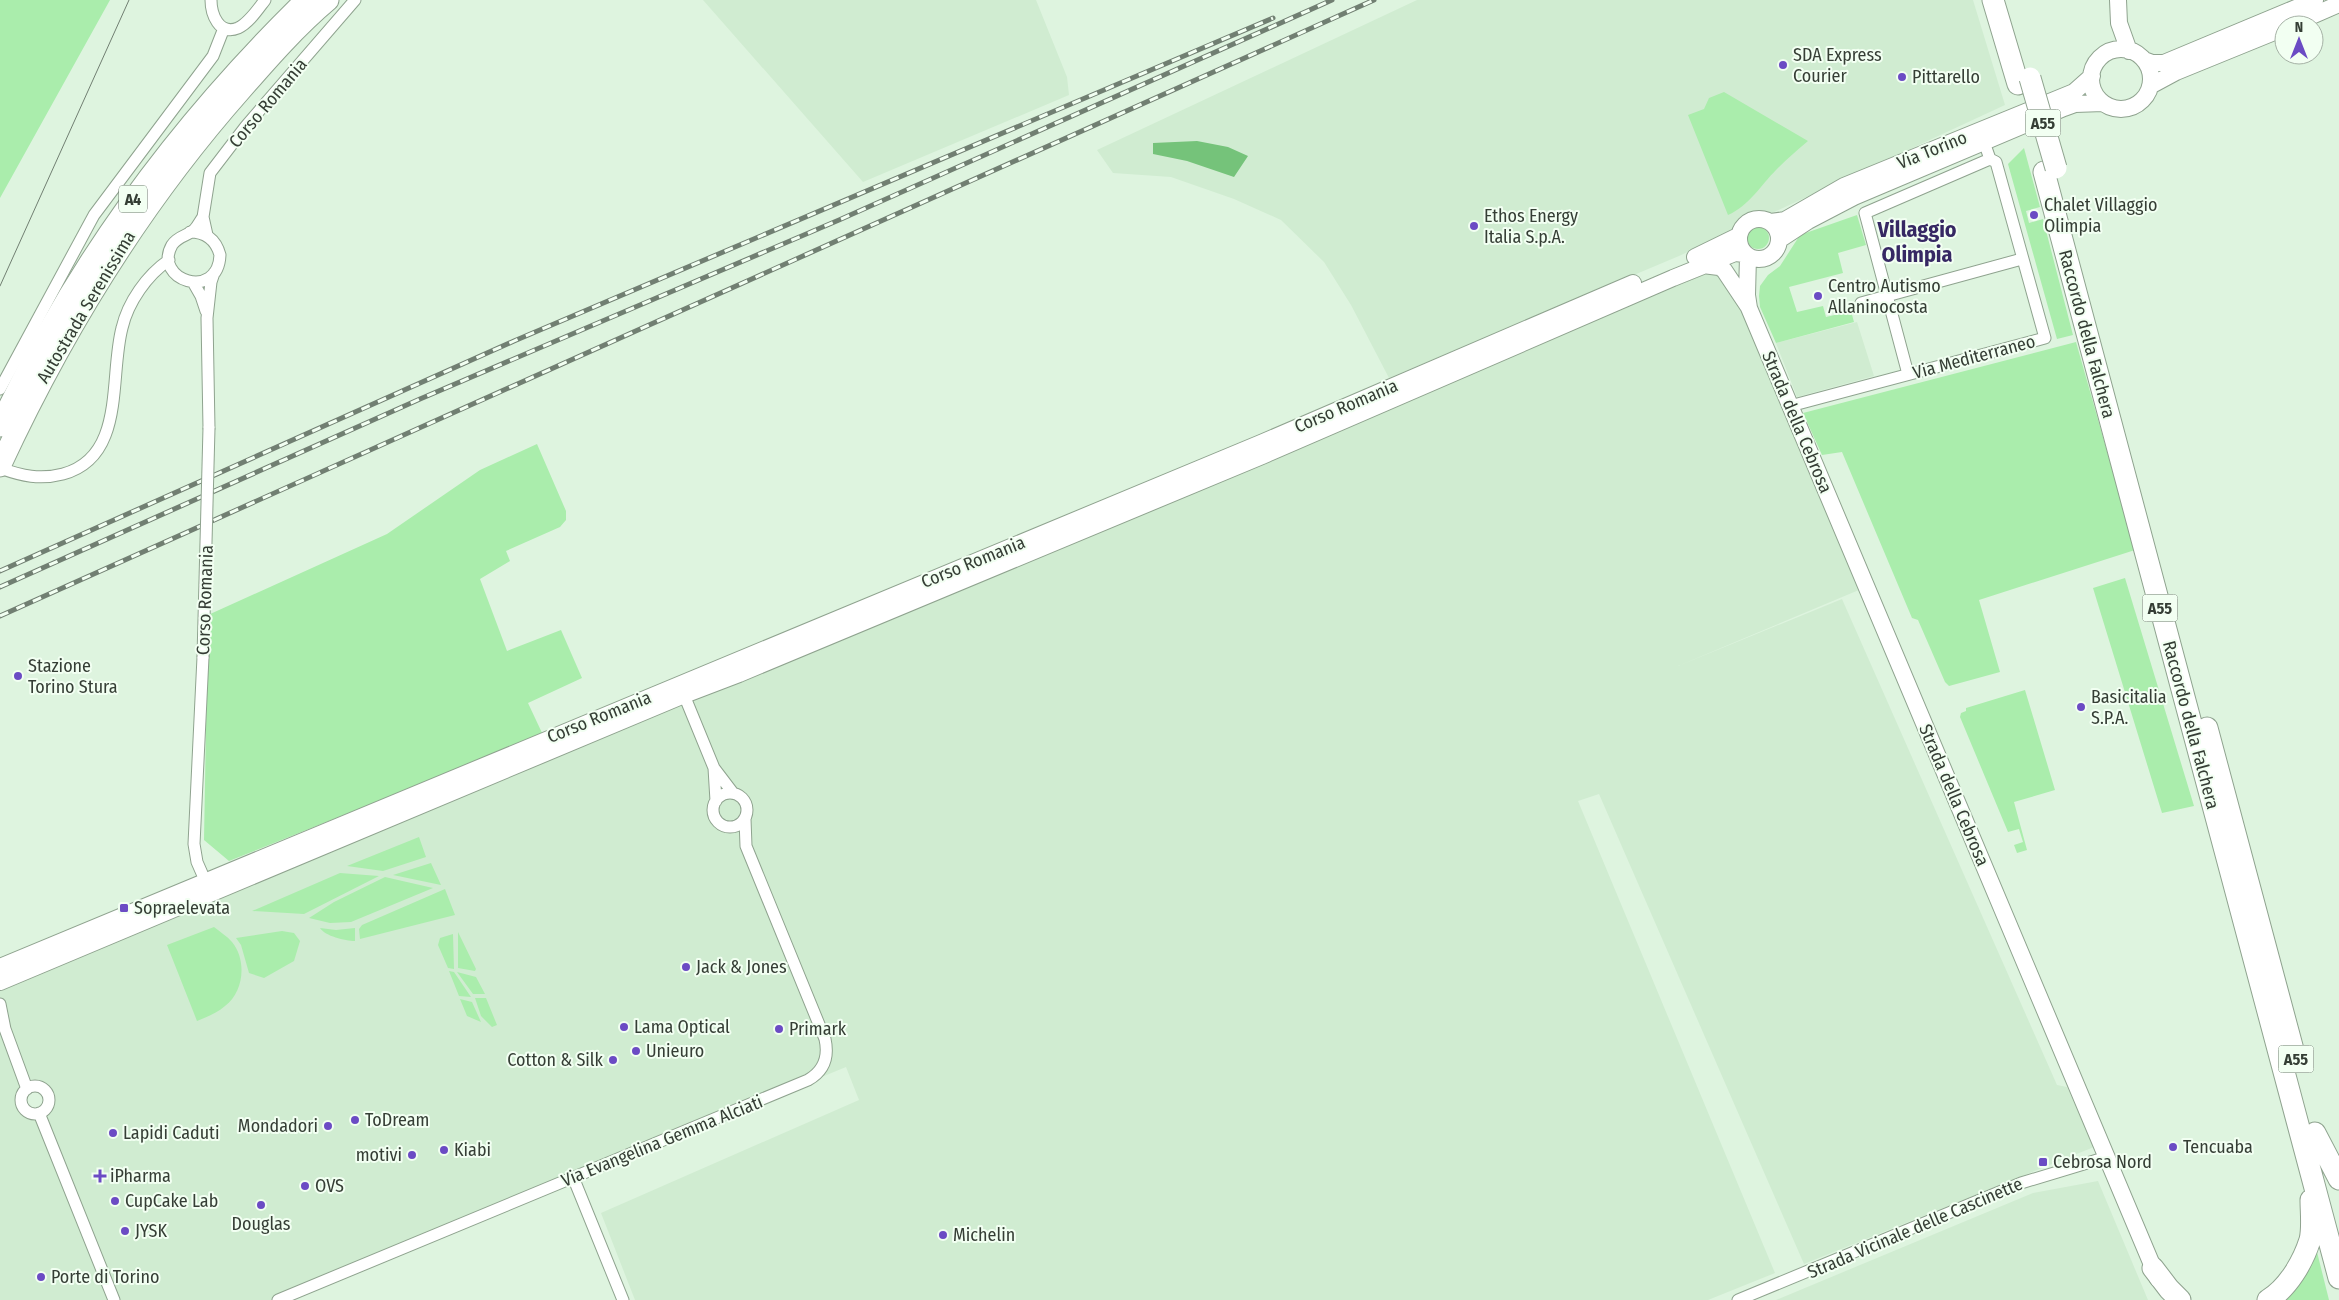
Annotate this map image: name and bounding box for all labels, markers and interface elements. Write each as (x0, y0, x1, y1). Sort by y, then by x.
north arrow (2274, 15, 2324, 65)
text: N (2295, 19, 2303, 36)
place label: SDA Express Courier (1793, 44, 1882, 87)
street label: Corso Romania (224, 54, 312, 152)
marker: SDA Express Courier (1777, 59, 1789, 71)
place label: Pittarello (1912, 66, 1980, 88)
marker: Pittarello (1896, 71, 1908, 83)
road number: A55 (2026, 110, 2060, 136)
street label: Via Torino (1894, 126, 1970, 174)
road number: A4 (119, 185, 147, 212)
place label: Chalet Villaggio Olimpia (2044, 194, 2157, 237)
place label: Ethos Energy Italia S.p.A. (1484, 205, 1578, 248)
marker: Chalet Villaggio Olimpia (2028, 209, 2040, 221)
district label: Villaggio Olimpia (1876, 216, 1957, 268)
marker: Ethos Energy Italia S.p.A. (1468, 220, 1480, 232)
street label: Autostrada Serenissima (32, 227, 140, 387)
street label: Raccordo della Falchera (2054, 247, 2120, 421)
place label: Centro Autismo Allaninocosta (1828, 275, 1941, 318)
marker: Centro Autismo Allaninocosta (1812, 290, 1824, 302)
street label: Via Mediterraneo (1910, 330, 2038, 384)
street label: Strada della Cebrosa (1757, 348, 1837, 496)
street label: Corso Romania (1291, 374, 1401, 438)
street label: Corso Romania (918, 531, 1028, 593)
street label: Corso Romania (192, 544, 218, 655)
road number: A55 (2142, 594, 2178, 622)
street label: Raccordo della Falchera (2158, 638, 2224, 812)
place label: Stazione Torino Stura (28, 655, 118, 698)
marker: Stazione Torino Stura (12, 670, 24, 682)
street label: Corso Romania (544, 686, 654, 748)
place label: Basicitalia S.P.A. (2091, 686, 2167, 729)
marker: Basicitalia S.P.A. (2075, 701, 2087, 713)
street label: Strada della Cebrosa (1914, 721, 1994, 869)
place label: Sopraelevata (134, 897, 230, 919)
marker: Sopraelevata (118, 902, 130, 914)
place label: Jack & Jones (696, 956, 787, 978)
marker: Jack & Jones (680, 961, 692, 973)
place label: Lama Optical (634, 1016, 730, 1038)
place label: Primark (789, 1018, 847, 1040)
marker: Lama Optical (618, 1021, 630, 1033)
marker: Primark (773, 1023, 785, 1035)
place label: Unieuro (646, 1040, 704, 1062)
marker: Unieuro (630, 1045, 642, 1057)
road number: A55 (2278, 1046, 2314, 1072)
place label: Cotton & Silk (507, 1049, 604, 1071)
marker: Cotton & Silk (607, 1054, 619, 1066)
street label: Via Evangelina Gemma Alciati (558, 1090, 766, 1192)
place label: ToDream (365, 1109, 429, 1131)
marker: ToDream (349, 1114, 361, 1126)
place label: Mondadori (238, 1115, 318, 1137)
marker: Mondadori (322, 1120, 334, 1132)
place label: Lapidi Caduti (123, 1122, 219, 1144)
marker: Lapidi Caduti (107, 1127, 119, 1139)
place label: Tencuaba (2183, 1136, 2253, 1158)
place label: Kiabi (454, 1139, 491, 1161)
marker: Tencuaba (2167, 1141, 2179, 1153)
place label: motivi (356, 1144, 402, 1166)
marker: Kiabi (438, 1144, 450, 1156)
marker: motivi (406, 1149, 418, 1161)
place label: Cebrosa Nord (2053, 1151, 2152, 1173)
marker: Cebrosa Nord (2037, 1156, 2049, 1168)
place label: iPharma (110, 1165, 171, 1187)
marker: iPharma (94, 1170, 106, 1182)
street label: Strada Vicinale delle Cascinette (1804, 1173, 2026, 1283)
place label: OVS (315, 1175, 344, 1197)
marker: OVS (299, 1180, 311, 1192)
place label: CupCake Lab (125, 1190, 218, 1212)
marker: CupCake Lab (109, 1195, 121, 1207)
marker: Douglas (255, 1199, 267, 1211)
place label: Douglas (232, 1213, 291, 1235)
place label: JYSK (135, 1220, 167, 1242)
place label: Michelin (953, 1224, 1015, 1246)
marker: JYSK (119, 1225, 131, 1237)
marker: Michelin (937, 1229, 949, 1241)
place label: Porte di Torino (51, 1266, 159, 1288)
marker: Porte di Torino (35, 1271, 47, 1283)

